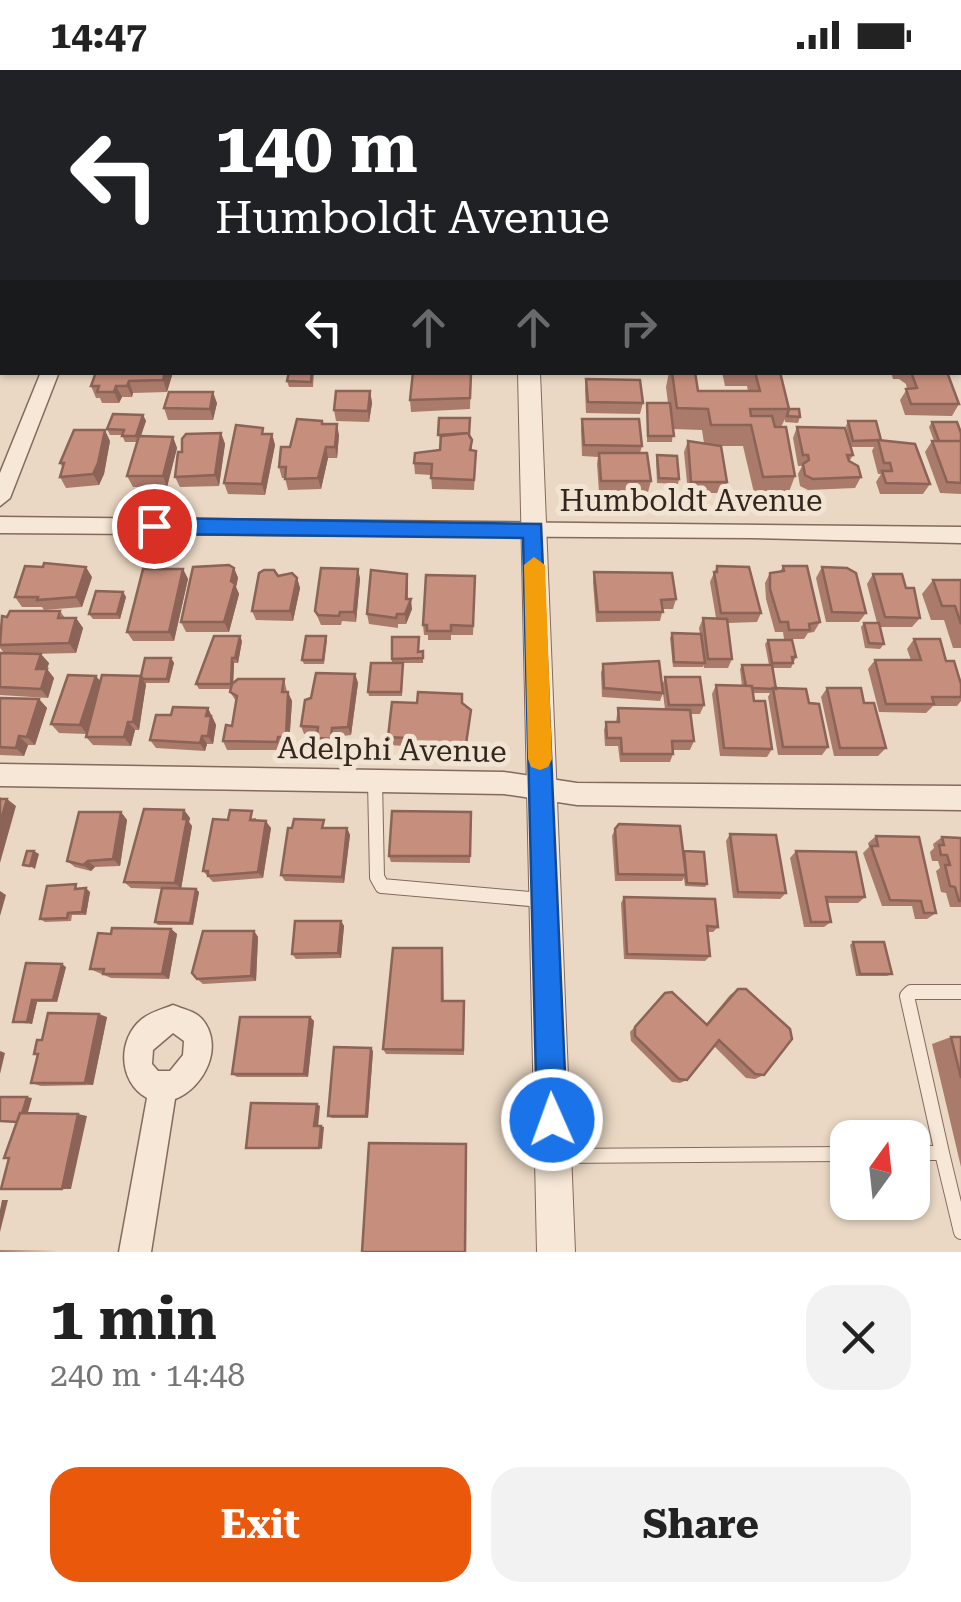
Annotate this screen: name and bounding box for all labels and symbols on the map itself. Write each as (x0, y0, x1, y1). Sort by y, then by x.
street label: Humboldt Avenue (559, 483, 823, 518)
pin (112, 484, 197, 569)
street label: Adelphi Avenue (277, 730, 507, 769)
position arrow (500, 1068, 604, 1172)
north arrow (830, 1120, 930, 1220)

